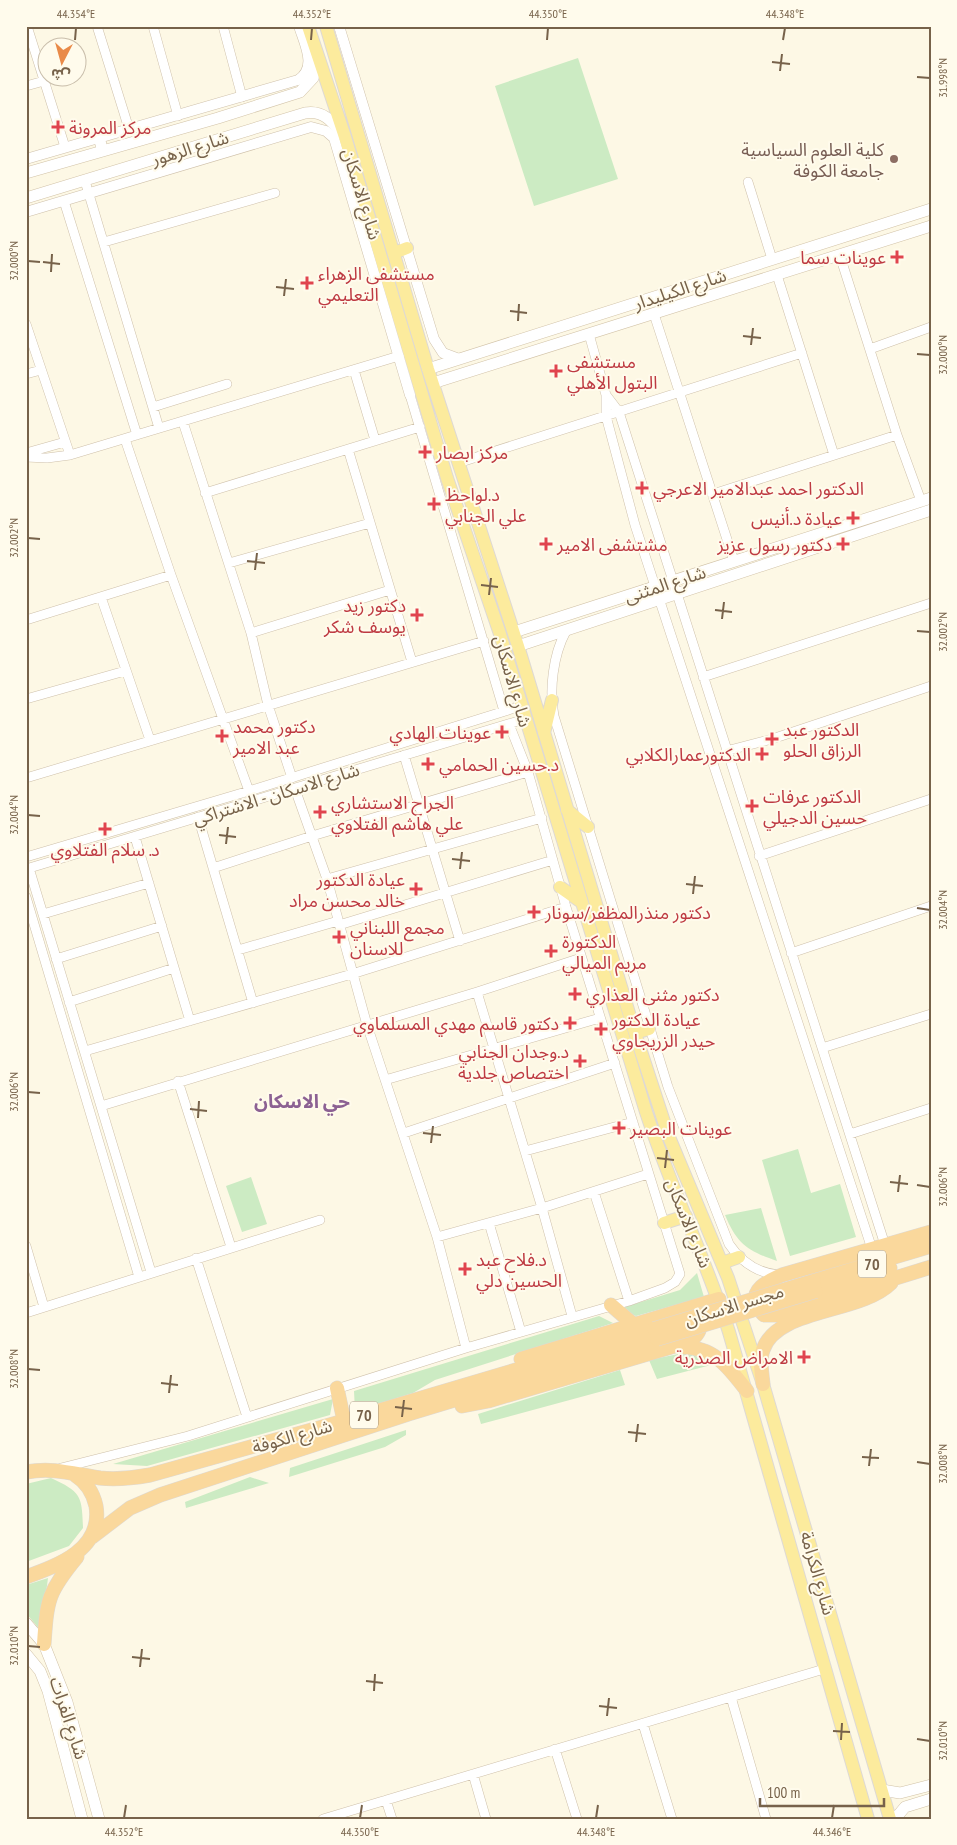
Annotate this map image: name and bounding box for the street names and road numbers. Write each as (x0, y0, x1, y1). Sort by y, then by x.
street label: شارع الزهور (148, 125, 232, 174)
street label: شارع الاسكان (334, 145, 387, 243)
street label: شارع الكيليدار (630, 263, 730, 318)
street label: شارع المثنى (621, 560, 710, 611)
street label: شارع الاسكان (486, 632, 537, 730)
street label: شارع الاسكان - الاشتراكي (190, 758, 363, 833)
street label: شارع الاسكان (658, 1175, 717, 1272)
road number: 70 (858, 1250, 886, 1278)
street label: مجسر الاسكان (682, 1279, 786, 1331)
road number: 70 (350, 1402, 378, 1428)
street label: شارع الكوفة (249, 1414, 336, 1461)
street label: شارع الكرامة (792, 1528, 841, 1618)
street label: شارع الفرات (42, 1674, 93, 1763)

